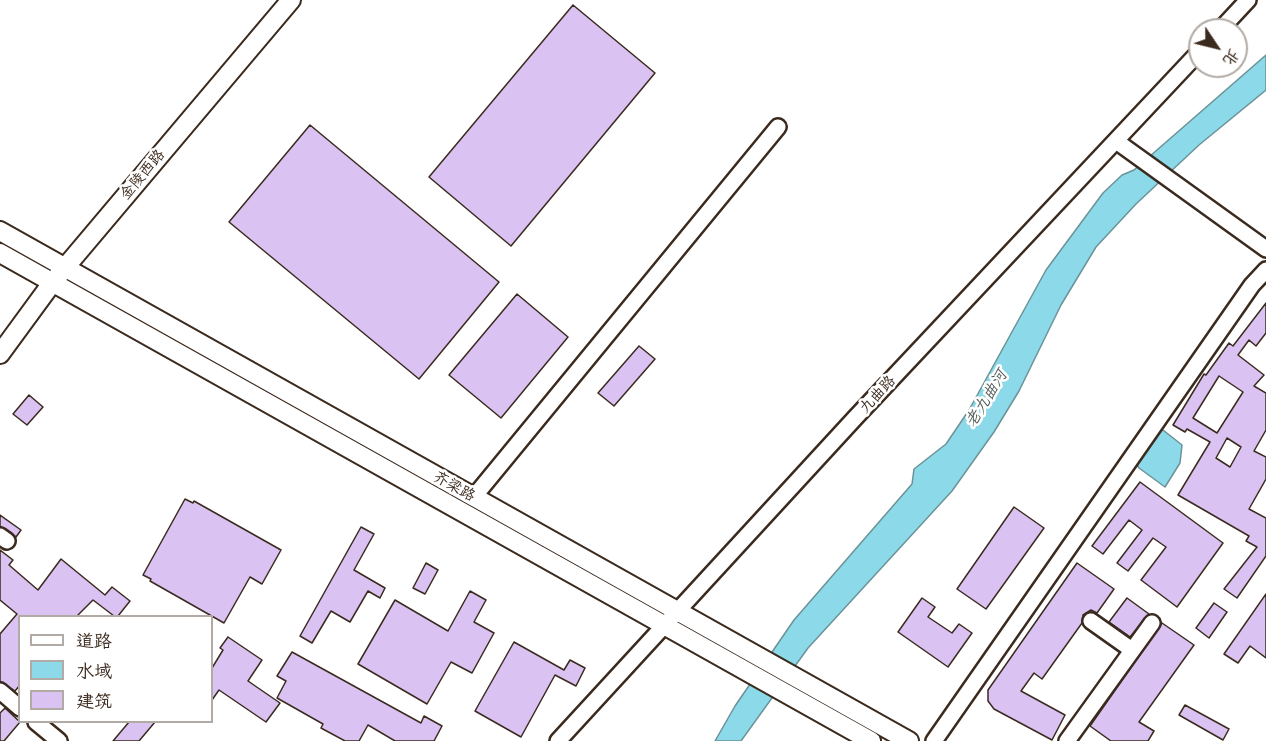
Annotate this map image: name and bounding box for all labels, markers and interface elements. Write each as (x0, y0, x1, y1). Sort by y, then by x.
north arrow (1188, 18, 1248, 78)
text: 北 (1218, 45, 1244, 69)
street label: 金陵西路 (117, 146, 169, 204)
water label: 老九曲河 (962, 367, 1012, 431)
street label: 九曲路 (856, 372, 900, 418)
street label: 齐梁路 (430, 468, 478, 506)
legend (18, 615, 213, 723)
text: 道路 (76, 630, 112, 653)
text: 水域 (76, 660, 112, 683)
text: 建筑 (76, 690, 112, 713)

